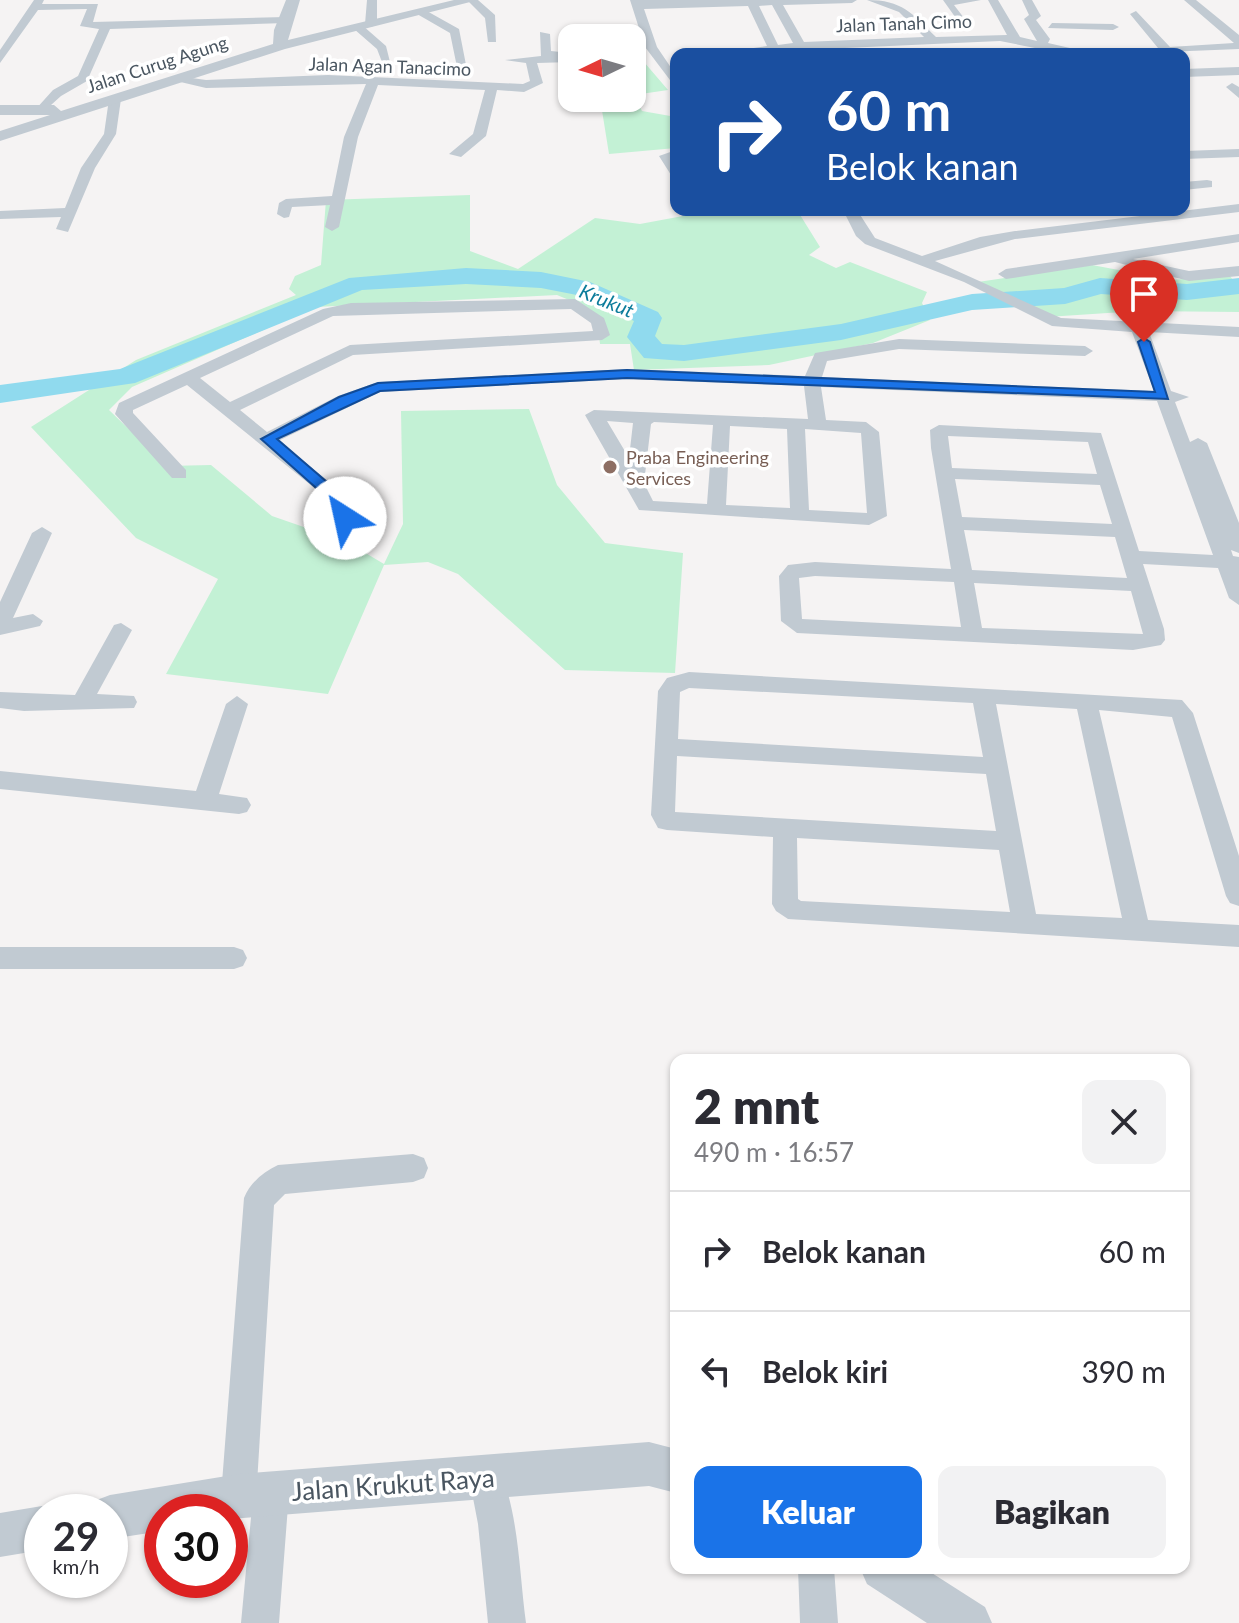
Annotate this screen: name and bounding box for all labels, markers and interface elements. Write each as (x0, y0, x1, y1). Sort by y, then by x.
street label: Jalan Tanah Cimo (836, 10, 972, 36)
north arrow (558, 24, 646, 112)
map controls (558, 24, 646, 112)
street label: Jalan Curug Agung (84, 31, 230, 97)
street label: Jalan Agan Tanacimo (308, 52, 472, 80)
text: 60 m (826, 76, 951, 143)
icon: right (694, 80, 798, 184)
text: Belok kanan (826, 144, 1019, 188)
pin (1110, 260, 1178, 342)
icon: arrive (1122, 272, 1166, 316)
water label: Krukut (576, 278, 638, 322)
place label: Praba Engineering Services (626, 446, 769, 489)
marker: Praba Engineering Services (601, 458, 619, 476)
position arrow (303, 476, 387, 560)
text: 2 mnt (694, 1077, 819, 1134)
button: close (1082, 1080, 1166, 1164)
text: 490 m · 16:57 (694, 1136, 854, 1168)
icon: right (694, 1229, 738, 1273)
text: Belok kanan (762, 1233, 926, 1269)
text: 60 m (1099, 1233, 1166, 1269)
icon: left (694, 1349, 738, 1393)
text: Belok kiri (762, 1353, 888, 1389)
text: 390 m (1081, 1353, 1166, 1389)
street label: Jalan Krukut Raya (291, 1461, 495, 1507)
button: Keluar (694, 1466, 922, 1558)
button: Bagikan (938, 1466, 1166, 1558)
speed limit sign: 30 (144, 1494, 248, 1598)
text: 29 (53, 1512, 99, 1560)
text: km/h (53, 1554, 99, 1578)

